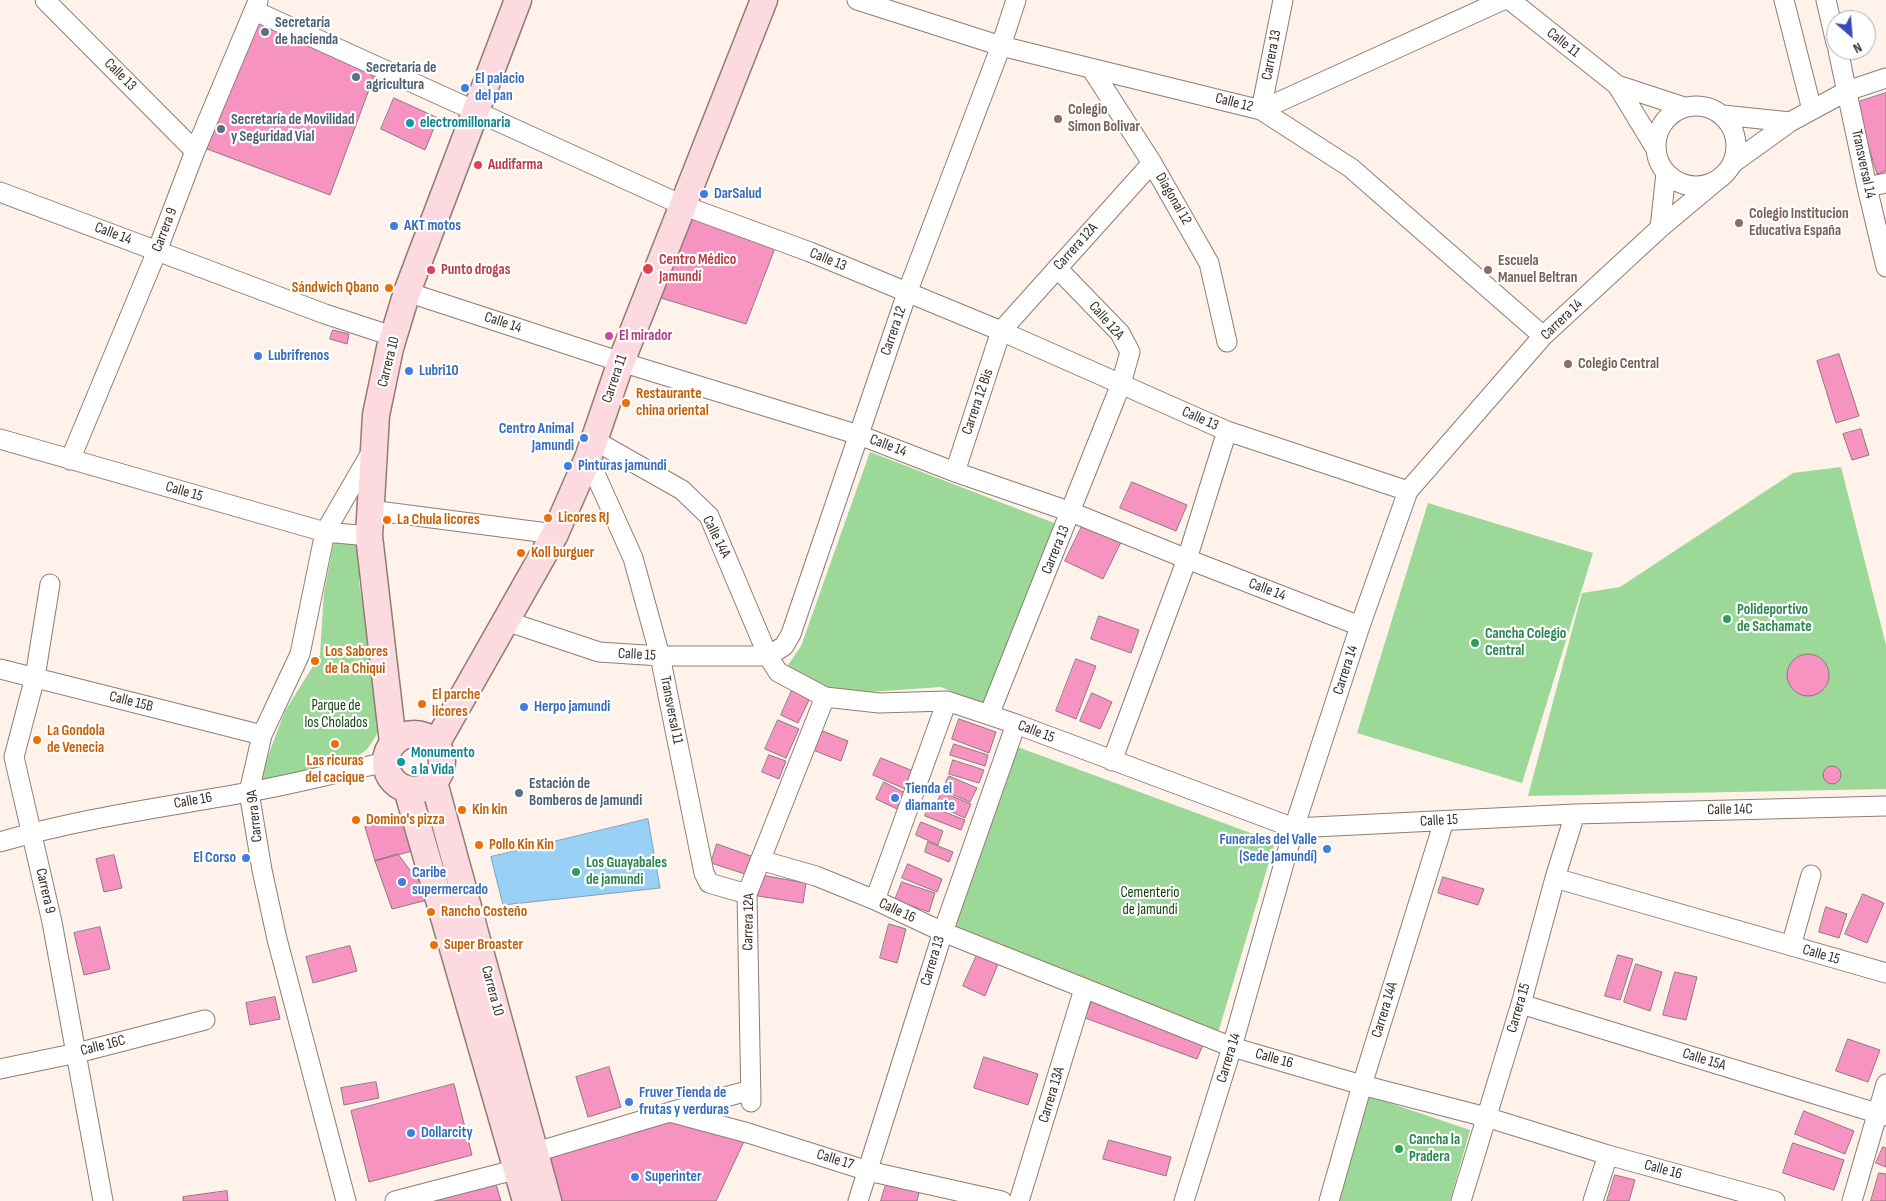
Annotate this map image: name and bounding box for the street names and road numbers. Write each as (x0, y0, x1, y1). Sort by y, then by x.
street label: Calle 11 (1543, 24, 1583, 62)
street label: Carrera 13 (1258, 28, 1286, 82)
street label: Calle 13 (100, 55, 140, 95)
street label: Calle 12 (1213, 90, 1255, 116)
street label: Transversal 14 (1847, 128, 1879, 200)
street label: Diagonal 12 (1151, 170, 1195, 228)
street label: Carrera 9 (148, 205, 182, 255)
street label: Calle 14 (92, 219, 134, 249)
street label: Carrera 12A (1050, 220, 1102, 274)
street label: Calle 13 (807, 244, 849, 276)
street label: Carrera 14 (1537, 296, 1587, 344)
street label: Calle 12A (1085, 298, 1127, 344)
street label: Carrera 12 (877, 304, 911, 358)
street label: Calle 14 (482, 309, 524, 337)
street label: Carrera 10 (374, 335, 404, 389)
street label: Carrera 11 (598, 352, 632, 406)
street label: Carrera 12 Bis (958, 367, 998, 437)
street label: Calle 13 (1179, 403, 1221, 435)
street label: Calle 14 (867, 431, 909, 461)
street label: Calle 15 (163, 478, 205, 506)
street label: Calle 14A (698, 513, 734, 561)
street label: Carrera 13 (1038, 523, 1074, 577)
street label: Calle 14 (1246, 575, 1288, 605)
street label: Carrera 14 (1330, 643, 1362, 697)
street label: Calle 15 (618, 645, 656, 665)
street label: Transversal 11 (656, 674, 686, 746)
street label: Calle 15B (107, 688, 155, 716)
street label: Calle 15 (1015, 717, 1057, 747)
street label: Calle 16 (172, 789, 214, 813)
street label: Carrera 9A (243, 789, 267, 843)
street label: Calle 14C (1707, 801, 1753, 819)
street label: Calle 15 (1420, 811, 1458, 831)
street label: Carrera 9 (31, 867, 59, 915)
street label: Carrera 12A (740, 893, 758, 951)
street label: Calle 16 (876, 895, 918, 927)
street label: Carrera 13 (917, 934, 949, 988)
street label: Calle 15 (1800, 941, 1842, 969)
street label: Carrera 10 (477, 964, 507, 1018)
street label: Carrera 14A (1368, 980, 1402, 1040)
street label: Carrera 15 (1503, 981, 1535, 1035)
street label: Carrera 14 (1213, 1031, 1245, 1085)
street label: Calle 16C (79, 1032, 127, 1060)
street label: Calle 16 (1253, 1045, 1295, 1073)
street label: Calle 15A (1680, 1045, 1728, 1075)
street label: Carrera 13A (1035, 1065, 1069, 1125)
street label: Calle 17 (814, 1146, 856, 1174)
street label: Calle 16 (1642, 1156, 1684, 1184)

